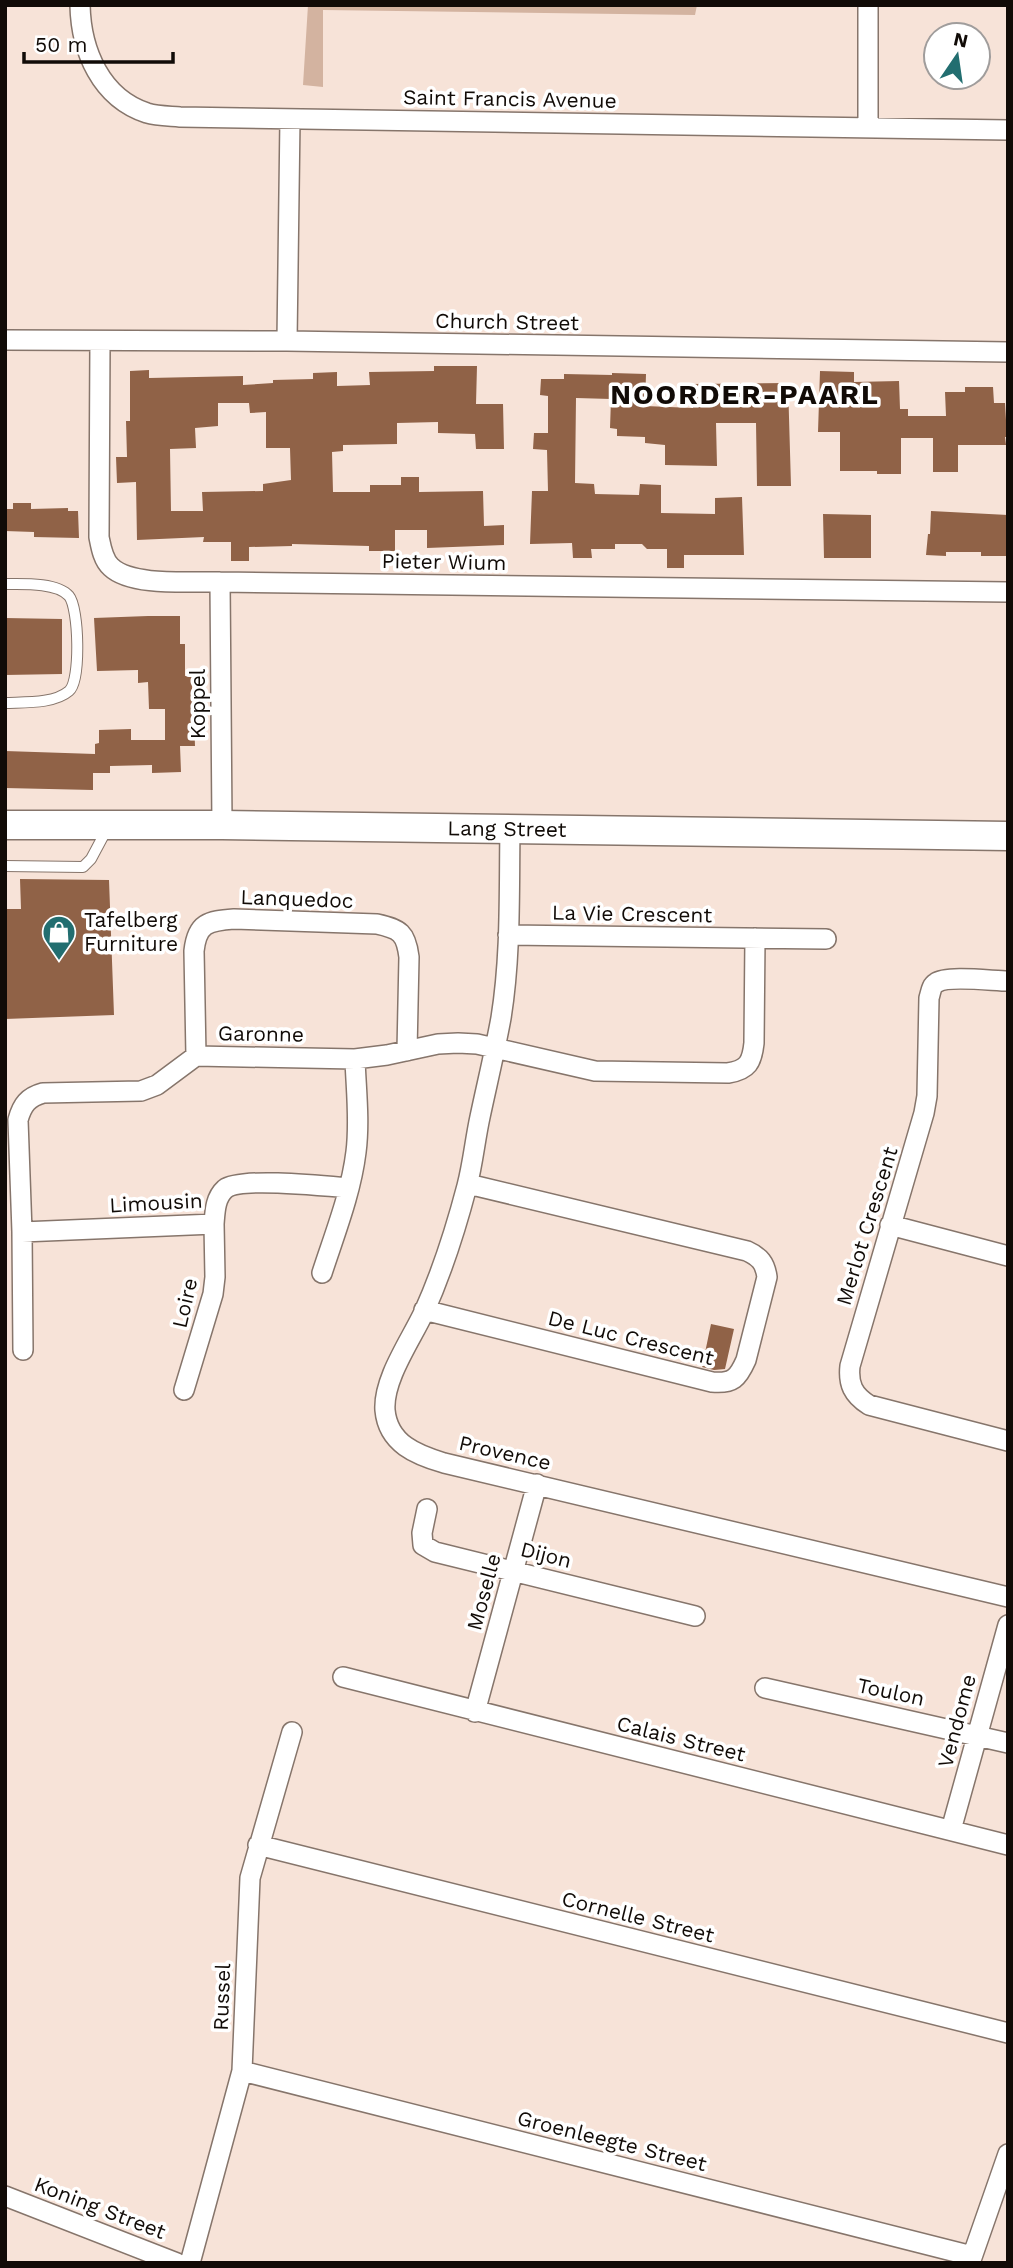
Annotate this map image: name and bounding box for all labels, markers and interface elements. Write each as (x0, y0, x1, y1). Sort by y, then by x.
scale bar (24, 21, 173, 65)
north arrow (922, 21, 992, 91)
text: N (951, 27, 970, 53)
text: 50 m (35, 32, 87, 57)
street label: Saint Francis Avenue (403, 84, 617, 113)
street label: Church Street (435, 308, 579, 335)
district label: NOORDER-PAARL (610, 378, 880, 411)
street label: Pieter Wium (382, 548, 507, 575)
street label: Koppel (185, 668, 210, 739)
street label: Lang Street (447, 815, 567, 842)
street label: Lanquedoc (240, 884, 354, 913)
street label: La Vie Crescent (552, 900, 713, 927)
place label: Tafelberg Furniture (84, 907, 178, 956)
shop icon: Tafelberg Furniture (40, 913, 78, 962)
street label: Garonne (218, 1020, 304, 1047)
street label: Merlot Crescent (831, 1143, 903, 1308)
street label: Limousin (109, 1188, 203, 1217)
street label: Loire (167, 1275, 202, 1330)
street label: De Luc Crescent (546, 1305, 717, 1370)
street label: Provence (457, 1430, 554, 1475)
street label: Dijon (518, 1536, 574, 1573)
street label: Moselle (461, 1551, 506, 1633)
street label: Vendome (932, 1671, 981, 1770)
street label: Toulon (855, 1672, 927, 1711)
street label: Calais Street (614, 1710, 748, 1767)
street label: Cornelle Street (559, 1886, 717, 1948)
street label: Russel (208, 1962, 235, 2031)
street label: Groenleegte Street (515, 2105, 710, 2176)
street label: Koning Street (31, 2171, 170, 2244)

